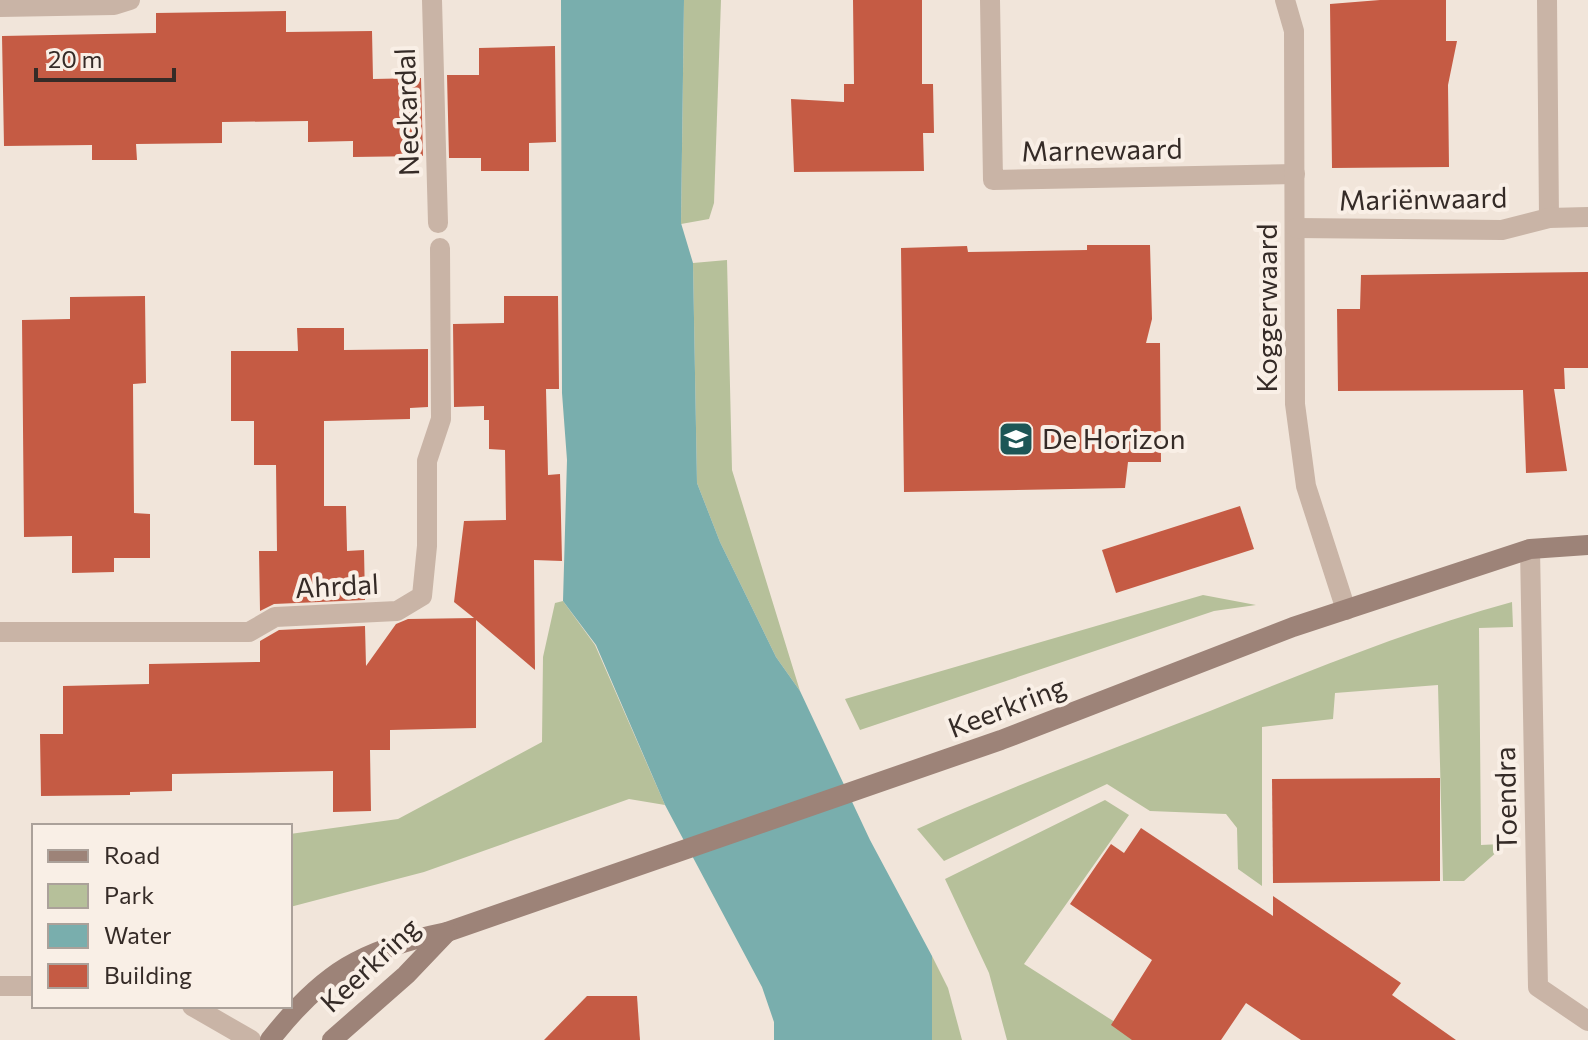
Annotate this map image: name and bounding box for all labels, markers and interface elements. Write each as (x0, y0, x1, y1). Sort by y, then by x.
scale bar (36, 32, 174, 82)
text: 20 m (48, 44, 102, 73)
street label: Neckardal (387, 47, 425, 177)
street label: Marnewaard (1021, 131, 1183, 167)
street label: Mariënwaard (1339, 180, 1507, 216)
street label: Koggerwaard (1249, 224, 1283, 392)
school or university icon: De Horizon (997, 420, 1035, 458)
place label: De Horizon (1042, 421, 1186, 455)
street label: Ahrdal (294, 566, 380, 604)
street label: Keerkring (943, 668, 1070, 744)
street label: Toendra (1487, 746, 1523, 852)
legend (32, 824, 292, 1008)
text: Road (104, 840, 160, 869)
text: Park (104, 880, 154, 909)
street label: Keerkring (313, 910, 426, 1019)
text: Water (104, 920, 172, 949)
text: Building (104, 960, 192, 989)

